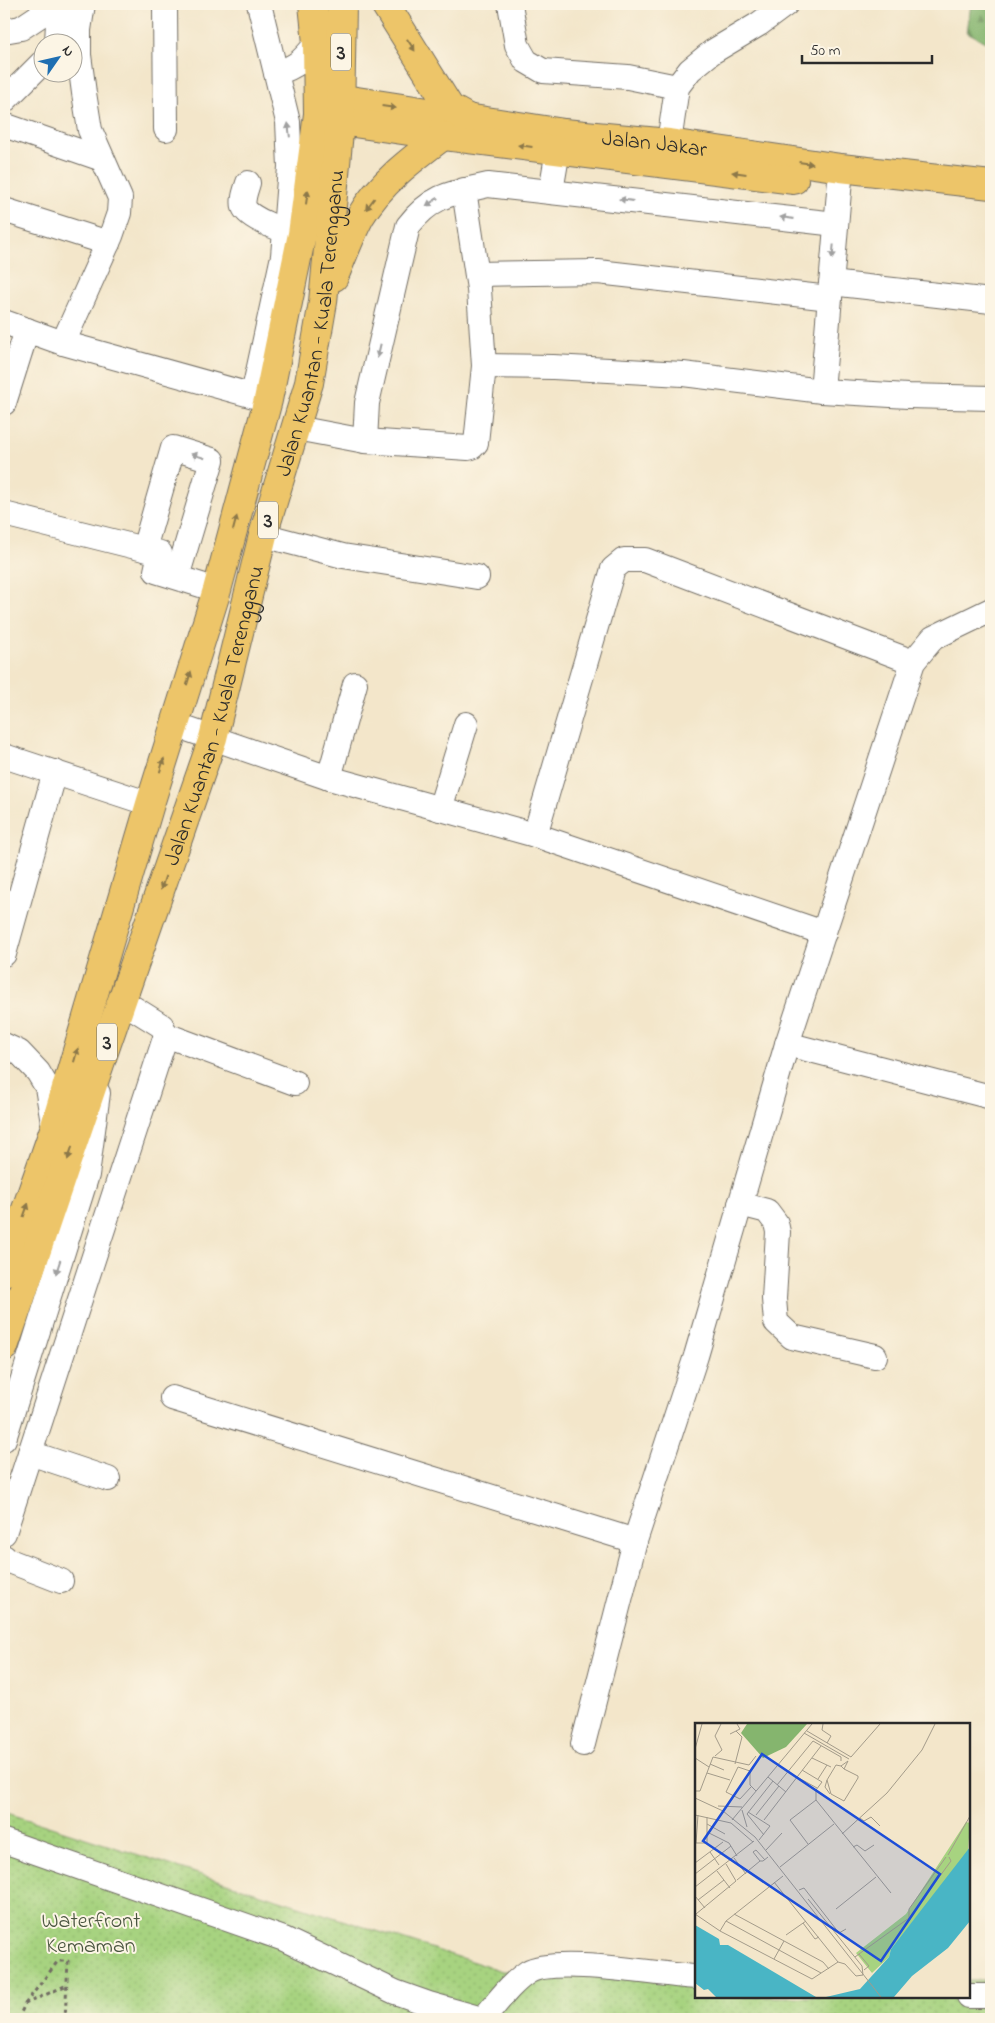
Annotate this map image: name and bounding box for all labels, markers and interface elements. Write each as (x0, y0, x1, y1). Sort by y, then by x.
north arrow (32, 32, 82, 82)
scale bar (802, 32, 932, 64)
road number: 3 (331, 34, 351, 70)
one-way arrow (406, 39, 415, 52)
text: 50 m (810, 40, 841, 62)
text: N (56, 42, 79, 61)
one-way arrow (382, 103, 398, 111)
one-way arrow (285, 121, 293, 137)
street label: Jalan Jakar (600, 124, 709, 167)
one-way arrow (517, 142, 533, 150)
one-way arrow (798, 159, 814, 167)
street label: Jalan Kuantan - Kuala Terengganu (269, 169, 354, 481)
one-way arrow (730, 169, 746, 177)
one-way arrow (303, 189, 311, 205)
one-way arrow (617, 196, 633, 204)
one-way arrow (364, 197, 375, 210)
one-way arrow (425, 197, 439, 207)
one-way arrow (779, 214, 795, 222)
one-way arrow (829, 244, 837, 260)
one-way arrow (375, 343, 383, 358)
one-way arrow (191, 451, 206, 459)
road number: 3 (258, 502, 278, 538)
one-way arrow (232, 515, 240, 530)
street label: Jalan Kuantan - Kuala Terengganu (157, 562, 274, 870)
one-way arrow (186, 671, 194, 686)
one-way arrow (159, 757, 167, 772)
one-way arrow (159, 876, 166, 891)
road number: 3 (97, 1024, 117, 1060)
one-way arrow (73, 1048, 81, 1063)
one-way arrow (65, 1145, 73, 1160)
one-way arrow (22, 1202, 30, 1217)
one-way arrow (54, 1260, 62, 1275)
inset map (695, 1723, 970, 1998)
park label: Waterfront Kemaman (41, 1906, 141, 1963)

